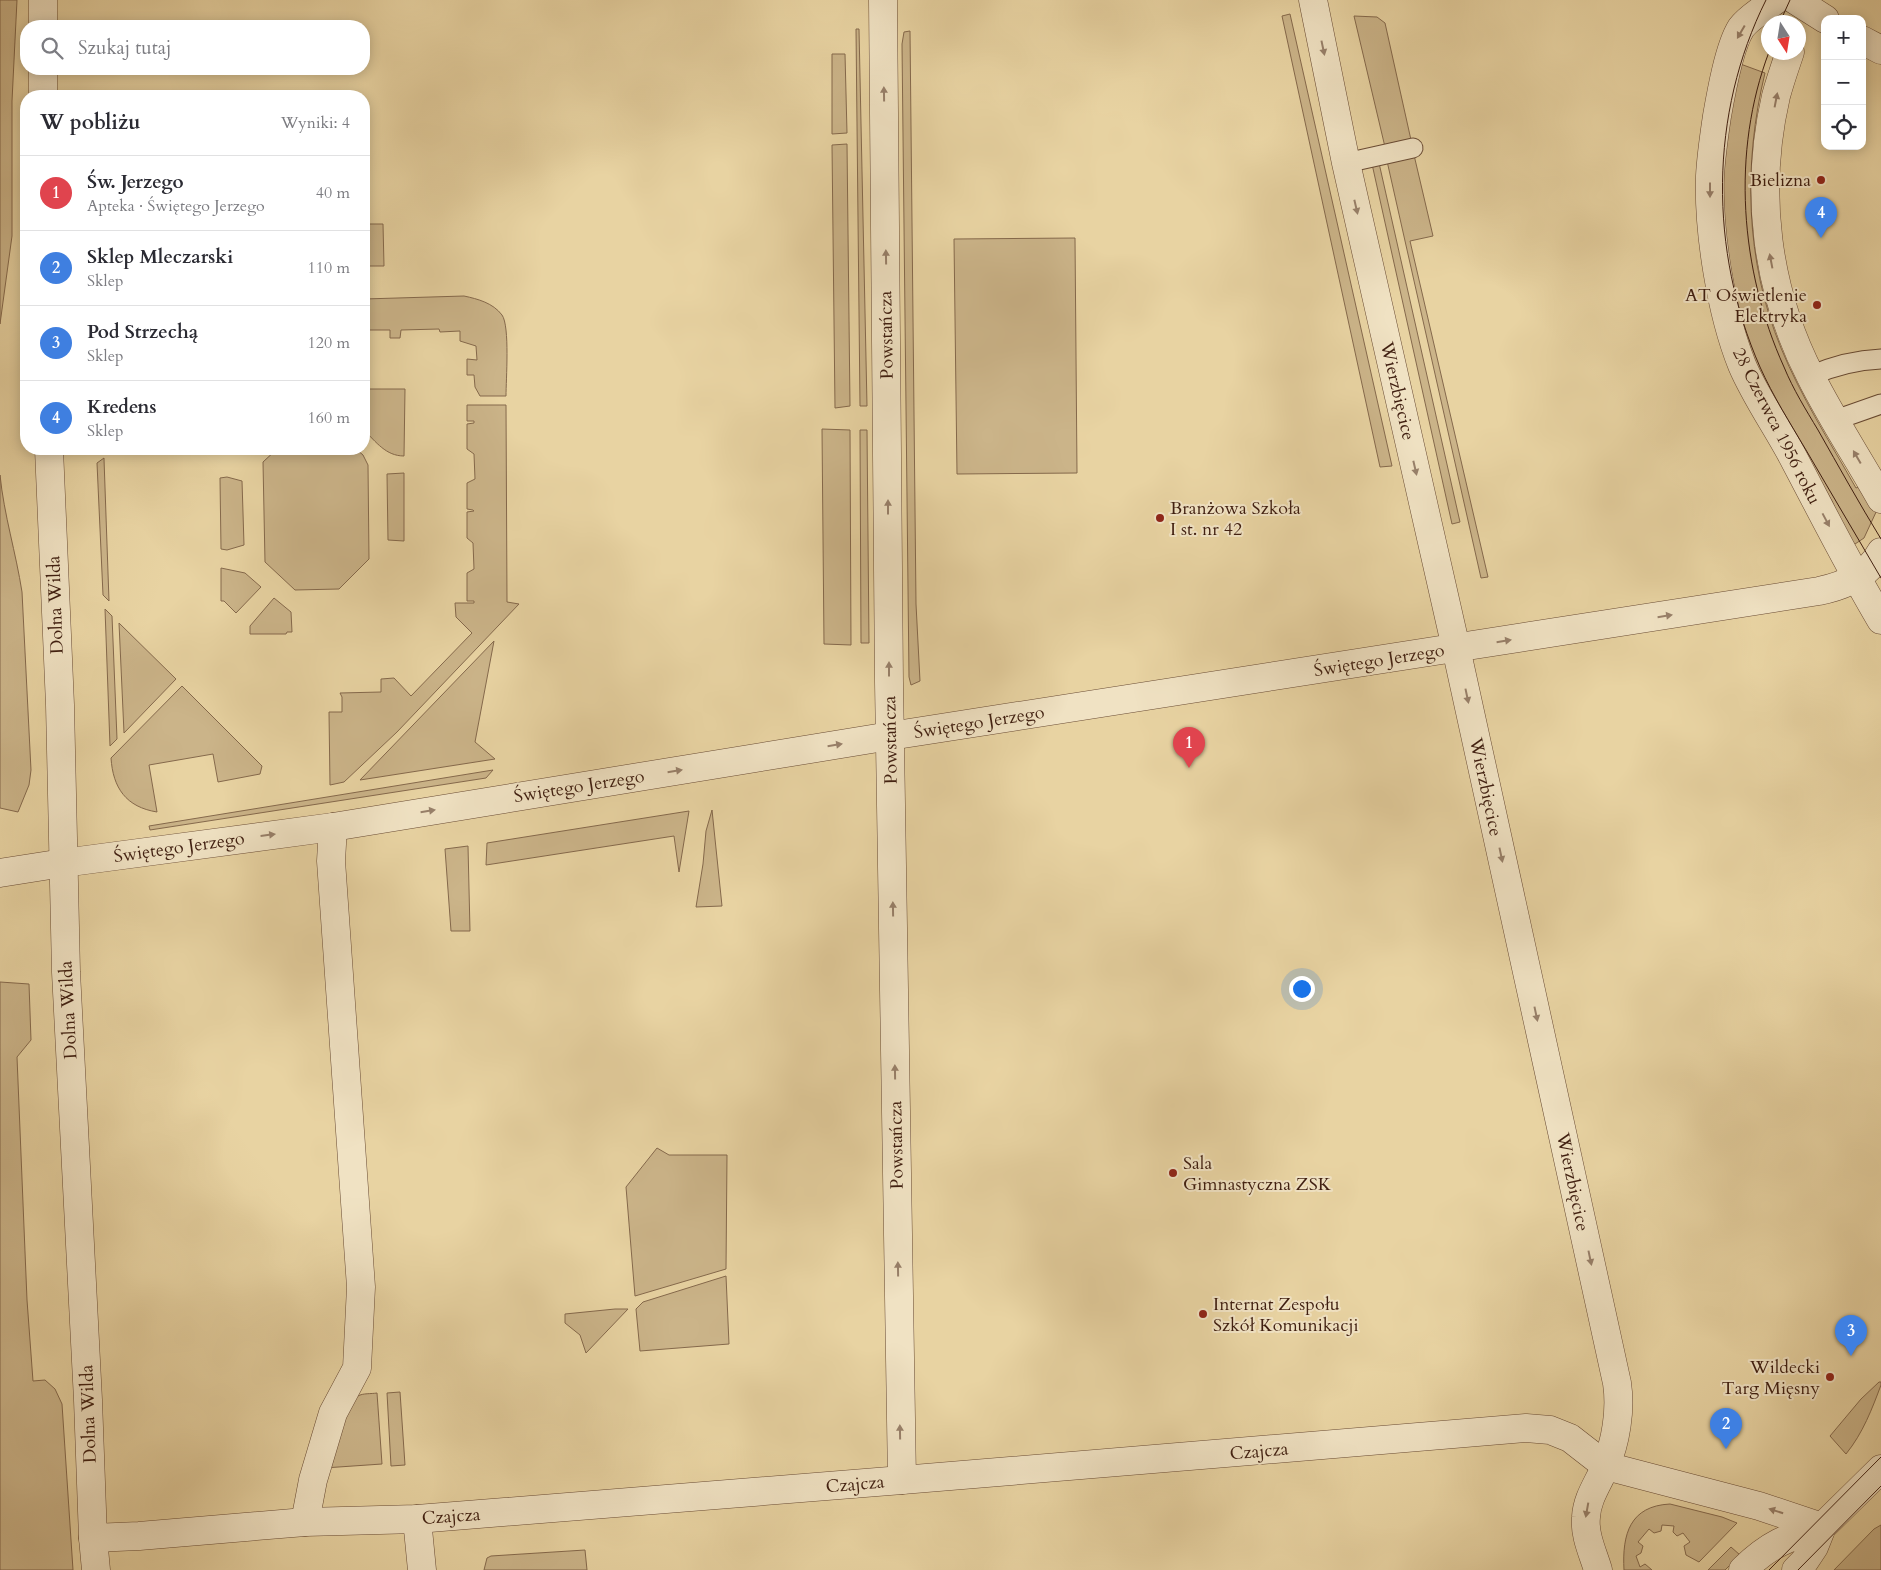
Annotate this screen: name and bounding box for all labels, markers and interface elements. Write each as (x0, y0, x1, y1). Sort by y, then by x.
north arrow (1761, 15, 1806, 60)
map controls (1821, 15, 1866, 150)
button: + (1821, 15, 1866, 60)
search box (20, 20, 370, 75)
one-way arrow (1736, 26, 1745, 39)
icon: search (38, 34, 66, 62)
text: Szukaj tutaj (78, 35, 171, 61)
one-way arrow (1319, 40, 1327, 56)
button: − (1821, 60, 1866, 105)
one-way arrow (880, 86, 888, 102)
one-way arrow (1772, 91, 1780, 107)
button: locate (1821, 105, 1866, 150)
text: W pobliżu (40, 108, 141, 137)
text: Wyniki: 4 (281, 112, 350, 134)
place label: Bielizna (1750, 168, 1811, 193)
text: Św. Jerzego (87, 169, 184, 195)
marker: Bielizna (1815, 174, 1827, 186)
text: 1 (52, 182, 60, 204)
text: 40 m (316, 182, 350, 204)
one-way arrow (1706, 183, 1714, 199)
text: Apteka · Świętego Jerzego (87, 195, 265, 217)
pin: 4 (1805, 197, 1837, 238)
one-way arrow (1352, 199, 1360, 214)
text: Sklep Mleczarski (87, 244, 233, 270)
one-way arrow (881, 249, 889, 265)
one-way arrow (1766, 253, 1774, 269)
text: 2 (52, 257, 60, 279)
text: 110 m (308, 257, 350, 279)
text: Sklep (87, 270, 123, 292)
place label: AT Oświetlenie Elektryka (1685, 283, 1807, 329)
street label: Powstańcza (873, 290, 900, 379)
marker: AT Oświetlenie Elektryka (1811, 299, 1823, 311)
text: Pod Strzechą (87, 319, 198, 345)
text: 3 (52, 332, 60, 354)
text: 120 m (308, 332, 350, 354)
street label: Wierzbięcice (1374, 338, 1421, 443)
street label: 28 Czerwca 1956 roku (1726, 344, 1827, 509)
text: Sklep (87, 345, 123, 367)
text: Kredens (87, 394, 157, 420)
text: 4 (52, 407, 60, 429)
text: 160 m (308, 407, 350, 429)
text: Sklep (87, 420, 123, 442)
one-way arrow (1852, 450, 1861, 463)
one-way arrow (1411, 460, 1419, 475)
place label: Branżowa Szkoła I st. nr 42 (1170, 496, 1301, 542)
one-way arrow (884, 499, 892, 515)
marker: Branżowa Szkoła I st. nr 42 (1154, 512, 1166, 524)
one-way arrow (1822, 513, 1830, 528)
street label: Dolna Wilda (41, 555, 70, 655)
one-way arrow (1657, 611, 1673, 619)
one-way arrow (1497, 636, 1513, 644)
street label: Świętego Jerzego (1312, 638, 1447, 683)
one-way arrow (885, 661, 893, 677)
one-way arrow (1463, 689, 1471, 705)
street label: Powstańcza (877, 695, 904, 784)
street label: Świętego Jerzego (912, 700, 1047, 745)
pin: 1 (1173, 727, 1205, 768)
street label: Wierzbięcice (1463, 734, 1508, 839)
one-way arrow (828, 740, 844, 748)
street label: Świętego Jerzego (512, 764, 647, 809)
one-way arrow (667, 767, 683, 775)
one-way arrow (421, 807, 437, 815)
street label: Świętego Jerzego (112, 826, 246, 869)
one-way arrow (260, 831, 276, 839)
one-way arrow (1497, 847, 1505, 862)
one-way arrow (888, 901, 896, 917)
street label: Dolna Wilda (53, 960, 84, 1060)
your location (1289, 976, 1315, 1002)
one-way arrow (1532, 1006, 1540, 1021)
one-way arrow (891, 1064, 899, 1080)
street label: Powstańcza (883, 1100, 910, 1189)
street label: Wierzbięcice (1550, 1129, 1595, 1234)
place label: Sala Gimnastyczna ZSK (1183, 1151, 1332, 1197)
marker: Sala Gimnastyczna ZSK (1167, 1167, 1179, 1179)
one-way arrow (1586, 1250, 1594, 1265)
one-way arrow (894, 1261, 902, 1277)
place label: Internat Zespołu Szkół Komunikacji (1213, 1292, 1359, 1338)
marker: Internat Zespołu Szkół Komunikacji (1197, 1308, 1209, 1320)
pin: 3 (1835, 1315, 1867, 1356)
place label: Wildecki Targ Mięsny (1722, 1355, 1820, 1401)
street label: Dolna Wilda (74, 1364, 103, 1464)
marker: Wildecki Targ Mięsny (1824, 1371, 1836, 1383)
pin: 2 (1710, 1408, 1742, 1449)
one-way arrow (896, 1424, 904, 1440)
street label: Czajcza (1229, 1436, 1290, 1467)
street label: Czajcza (825, 1469, 886, 1500)
street label: Czajcza (421, 1502, 481, 1531)
one-way arrow (1582, 1503, 1590, 1519)
one-way arrow (1769, 1507, 1784, 1515)

